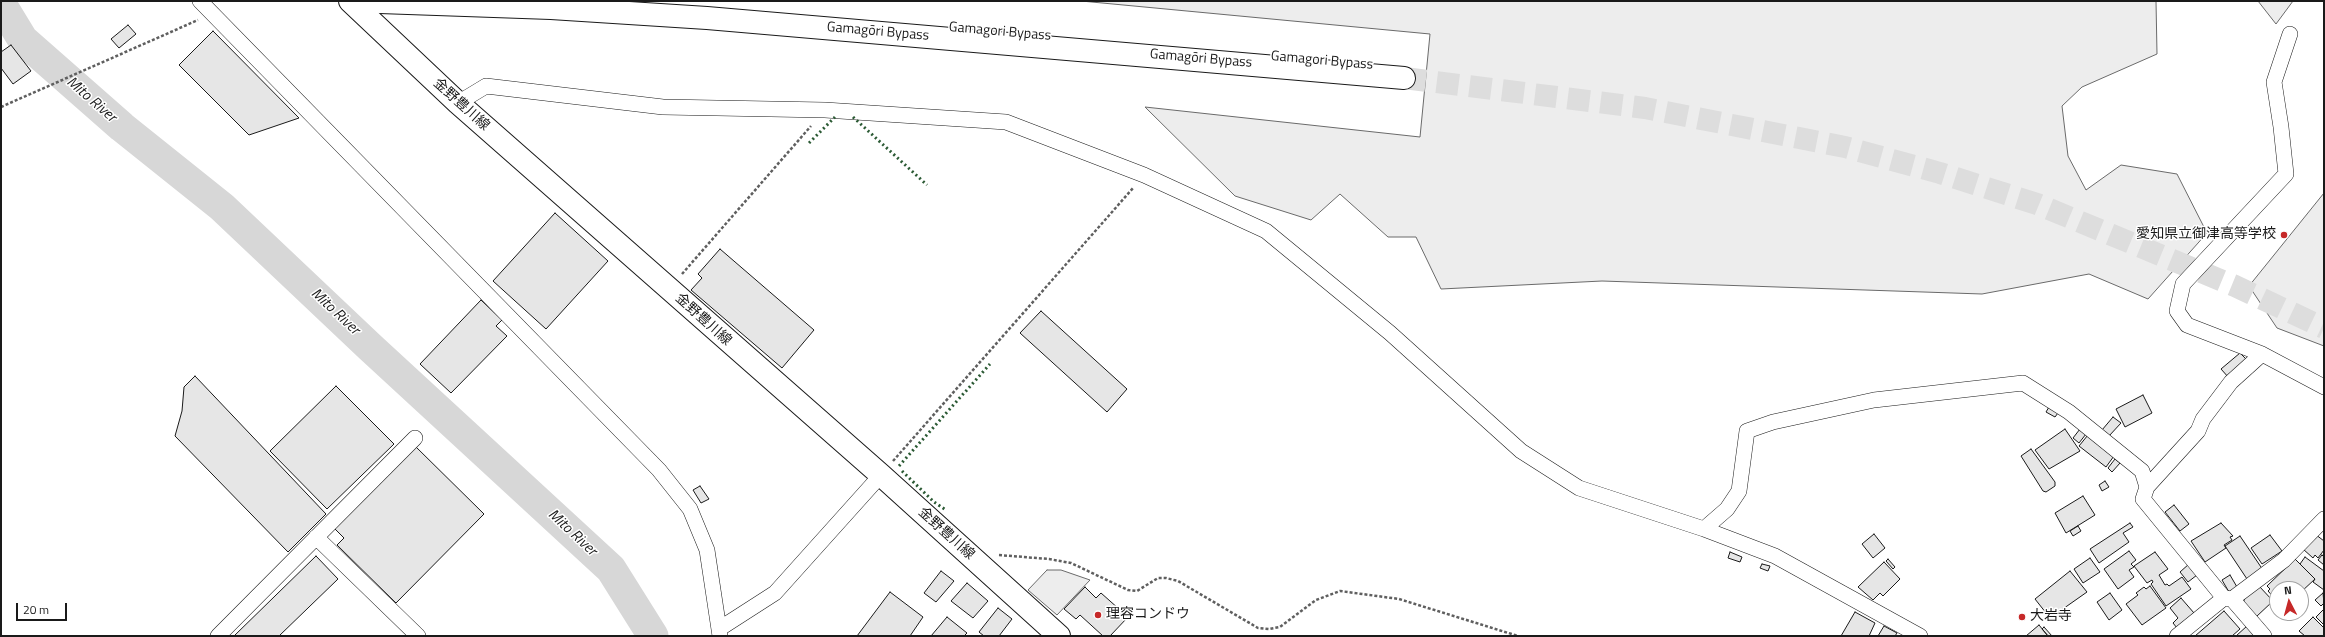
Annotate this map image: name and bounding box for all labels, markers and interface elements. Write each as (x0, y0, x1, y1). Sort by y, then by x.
street label: Gamagōri Bypass (826, 19, 930, 45)
street label: Gamagori Bypass (948, 19, 1052, 45)
street label: Gamagōri Bypass (1149, 46, 1253, 72)
street label: Gamagori Bypass (1270, 48, 1374, 74)
water label: Mito River (62, 73, 120, 127)
street label: 金野豊川線 (429, 75, 493, 135)
place label: 愛知県立御津高等学校 (2136, 227, 2276, 243)
marker: 愛知県立御津高等学校 (2279, 230, 2289, 240)
water label: Mito River (307, 285, 363, 339)
street label: 金野豊川線 (671, 290, 735, 350)
street label: 金野豊川線 (914, 504, 978, 564)
water label: Mito River (544, 506, 600, 560)
north arrow (2269, 581, 2309, 621)
text: N (2283, 582, 2292, 598)
scale bar (18, 595, 69, 621)
text: 20 m (23, 600, 49, 619)
place label: 理容コンドウ (1106, 607, 1190, 623)
place label: 大岩寺 (2030, 609, 2072, 625)
marker: 理容コンドウ (1093, 610, 1103, 620)
marker: 大岩寺 (2017, 612, 2027, 622)

